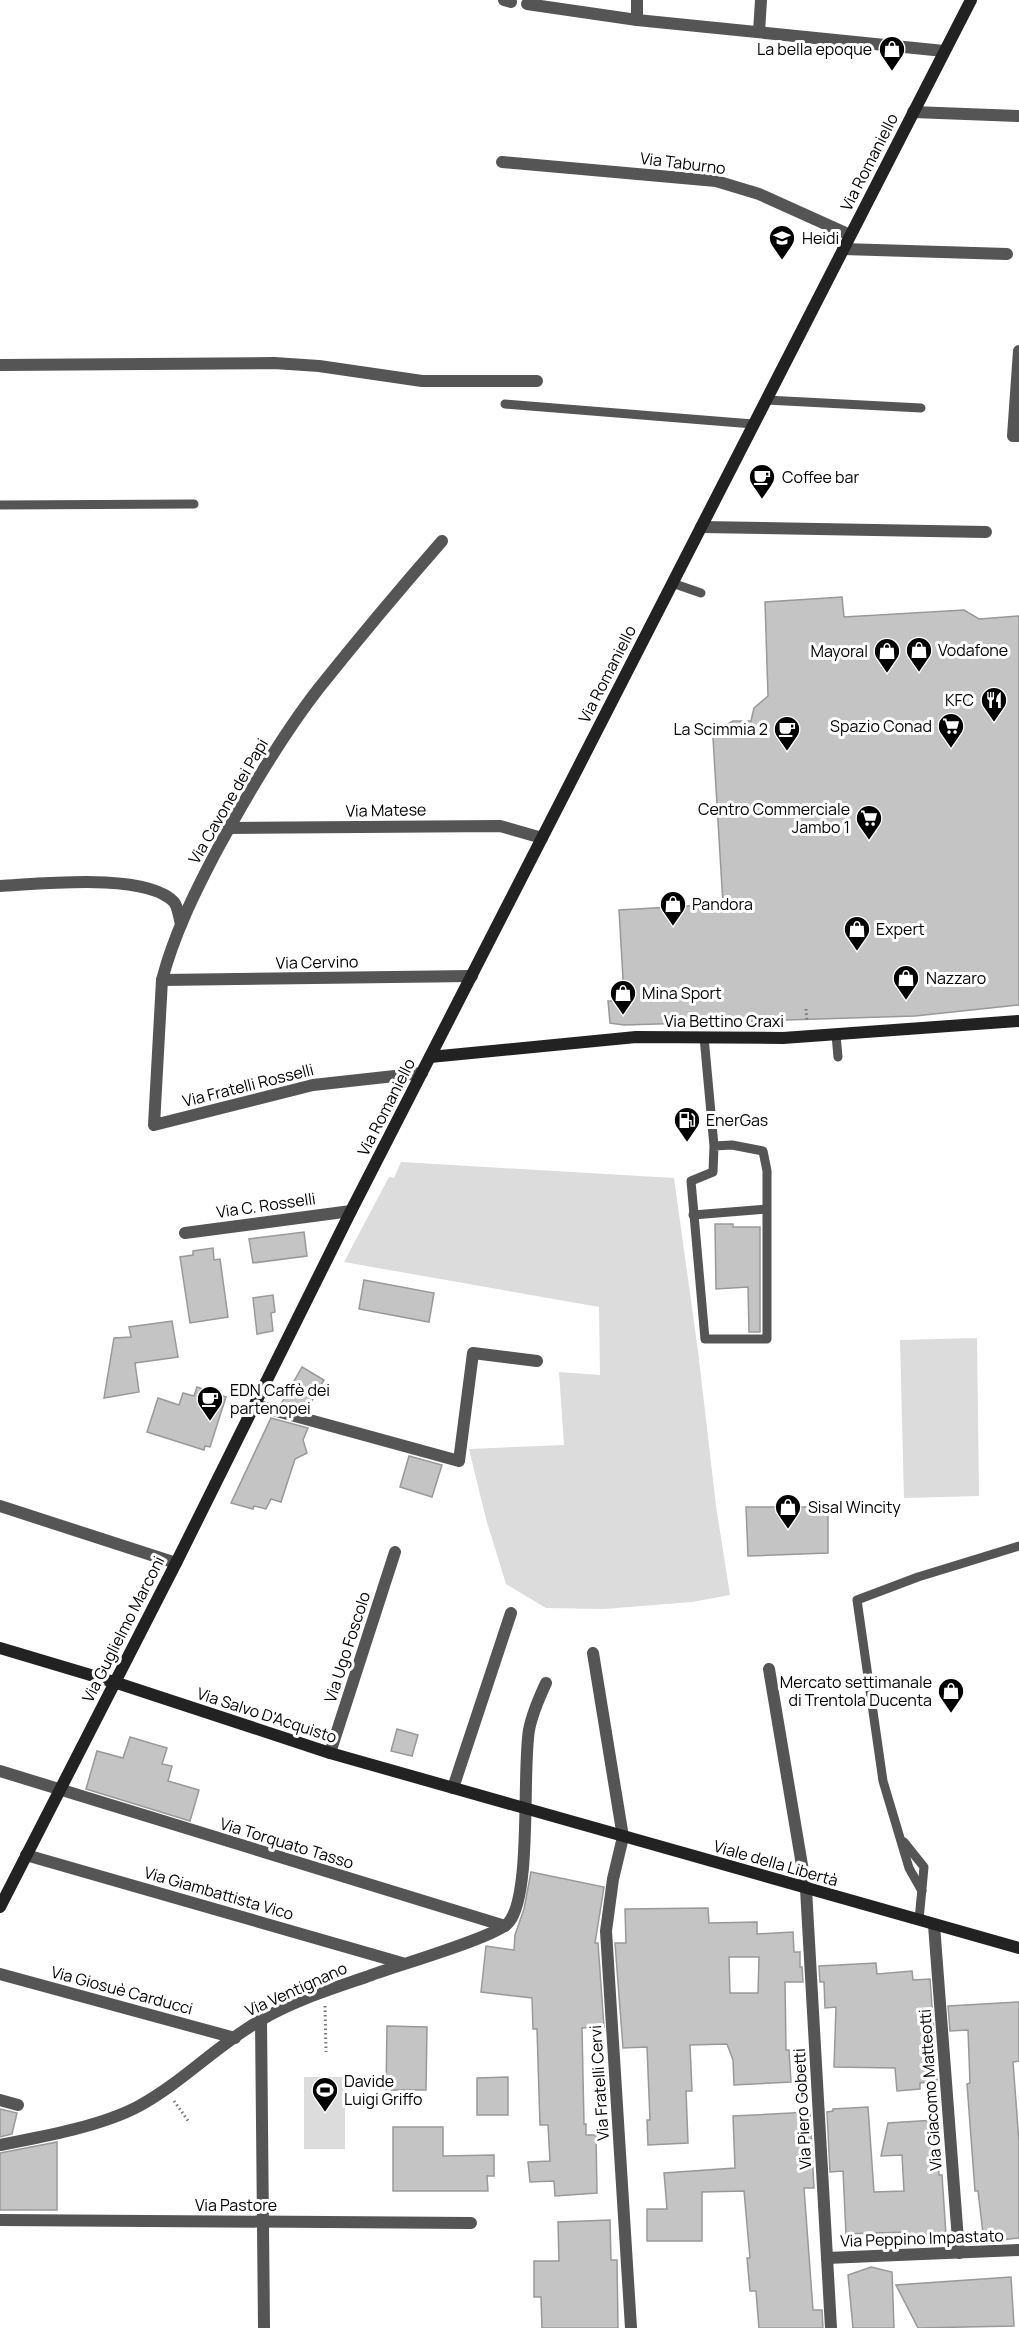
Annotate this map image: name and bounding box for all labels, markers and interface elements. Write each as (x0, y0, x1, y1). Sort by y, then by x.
shop icon: La bella epoque (877, 34, 907, 72)
place label: La bella epoque (757, 38, 872, 60)
street label: Via Romaniello (835, 109, 903, 215)
street label: Via Taburno (639, 147, 727, 179)
school or university icon: Heidi (767, 223, 797, 261)
place label: Heidi (802, 227, 839, 249)
cafe icon: Coffee bar (747, 462, 777, 500)
place label: Coffee bar (782, 466, 859, 488)
street label: Via Romaniello (573, 621, 641, 727)
shop icon: Vodafone (904, 635, 934, 673)
shop icon: Mayoral (872, 636, 902, 674)
place label: Vodafone (938, 639, 1008, 661)
place label: Mayoral (810, 640, 868, 662)
restaurant icon: KFC (979, 685, 1009, 723)
place label: KFC (945, 689, 974, 711)
supermarket icon: Spazio Conad (936, 711, 966, 749)
cafe icon: La Scimmia 2 (772, 714, 802, 752)
place label: Spazio Conad (830, 715, 932, 737)
place label: La Scimmia 2 (673, 718, 768, 740)
street label: Via Cavone dei Papi (183, 734, 273, 868)
street label: Via Matese (345, 798, 427, 822)
place label: Centro Commerciale Jambo 1 (698, 798, 850, 838)
supermarket icon: Centro Commerciale Jambo 1 (854, 803, 884, 841)
shop icon: Pandora (658, 889, 688, 927)
place label: Pandora (692, 893, 753, 915)
shop icon: Expert (842, 914, 872, 952)
place label: Expert (876, 918, 925, 940)
street label: Via Cervino (276, 950, 358, 974)
shop icon: Nazzaro (891, 963, 921, 1001)
place label: Nazzaro (926, 967, 986, 989)
shop icon: Mina Sport (608, 978, 638, 1016)
place label: Mina Sport (642, 982, 722, 1004)
street label: Via Bettino Craxi (664, 1010, 784, 1032)
street label: Via Romaniello (352, 1054, 420, 1160)
street label: Via Fratelli Rosselli (180, 1058, 316, 1112)
fuel station icon: EnerGas (672, 1105, 702, 1143)
place label: EnerGas (706, 1109, 768, 1131)
street label: Via C. Rosselli (215, 1187, 317, 1223)
place label: EDN Caffè dei partenopei (230, 1379, 330, 1419)
cafe icon: EDN Caffè dei partenopei (195, 1384, 225, 1422)
shop icon: Sisal Wincity (773, 1492, 803, 1530)
place label: Sisal Wincity (808, 1496, 901, 1518)
street label: Via Guglielmo Marconi (77, 1552, 169, 1706)
street label: Via Ugo Foscolo (319, 1589, 375, 1705)
place label: Mercato settimanale di Trentola Ducenta (780, 1671, 932, 1711)
shop icon: Mercato settimanale di Trentola Ducenta (936, 1676, 966, 1714)
street label: Via Salvo D'Acquisto (194, 1682, 340, 1748)
street label: Via Torquato Tasso (217, 1812, 357, 1874)
street label: Viale della Libertà (711, 1835, 841, 1891)
street label: Via Giambattista Vico (142, 1861, 296, 1925)
street label: Via Ventignano (242, 1957, 350, 2021)
street label: Via Giosuè Carducci (49, 1960, 195, 2020)
street label: Via Giacomo Matteotti (913, 2008, 947, 2172)
street label: Via Fratelli Cervi (584, 2024, 614, 2142)
street label: Via Piero Gobetti (788, 2048, 816, 2170)
place label: Davide Luigi Griffo (344, 2070, 422, 2110)
sports icon: Davide Luigi Griffo (310, 2075, 340, 2113)
street label: Via Pastore (195, 2194, 277, 2216)
street label: Via Peppino Impastato (840, 2224, 1004, 2252)

